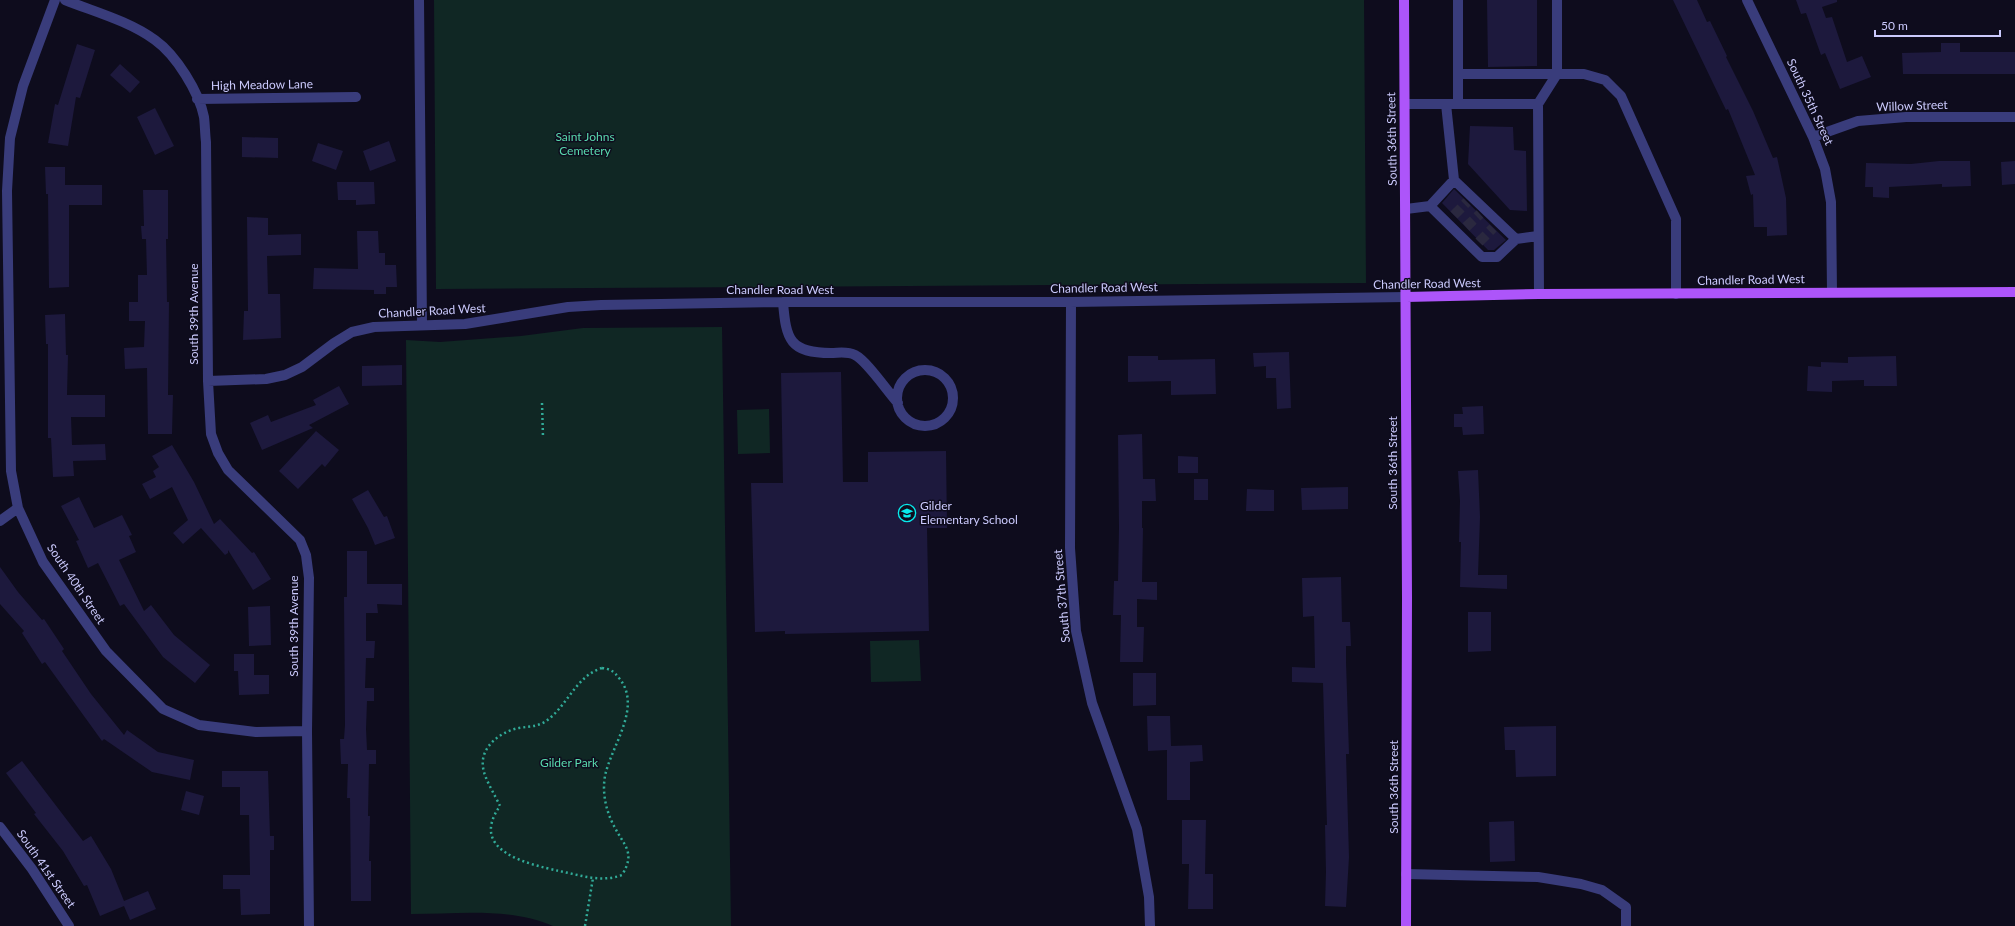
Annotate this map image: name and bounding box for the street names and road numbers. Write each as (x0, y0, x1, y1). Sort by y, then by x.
street label: South 35th Street (1784, 56, 1837, 148)
street label: High Meadow Lane (211, 76, 313, 93)
street label: South 36th Street (1383, 91, 1400, 186)
street label: Willow Street (1876, 97, 1949, 114)
street label: South 39th Avenue (186, 263, 201, 365)
street label: Chandler Road West (1697, 271, 1806, 288)
street label: Chandler Road West (1373, 275, 1482, 292)
street label: Chandler Road West (1050, 279, 1159, 296)
street label: Chandler Road West (726, 282, 834, 297)
street label: Chandler Road West (378, 300, 487, 321)
street label: South 36th Street (1385, 415, 1400, 510)
street label: South 40th Street (44, 541, 109, 627)
street label: South 37th Street (1050, 548, 1073, 643)
street label: South 39th Avenue (286, 575, 301, 677)
street label: South 36th Street (1386, 739, 1401, 834)
street label: South 41st Street (14, 827, 79, 911)

